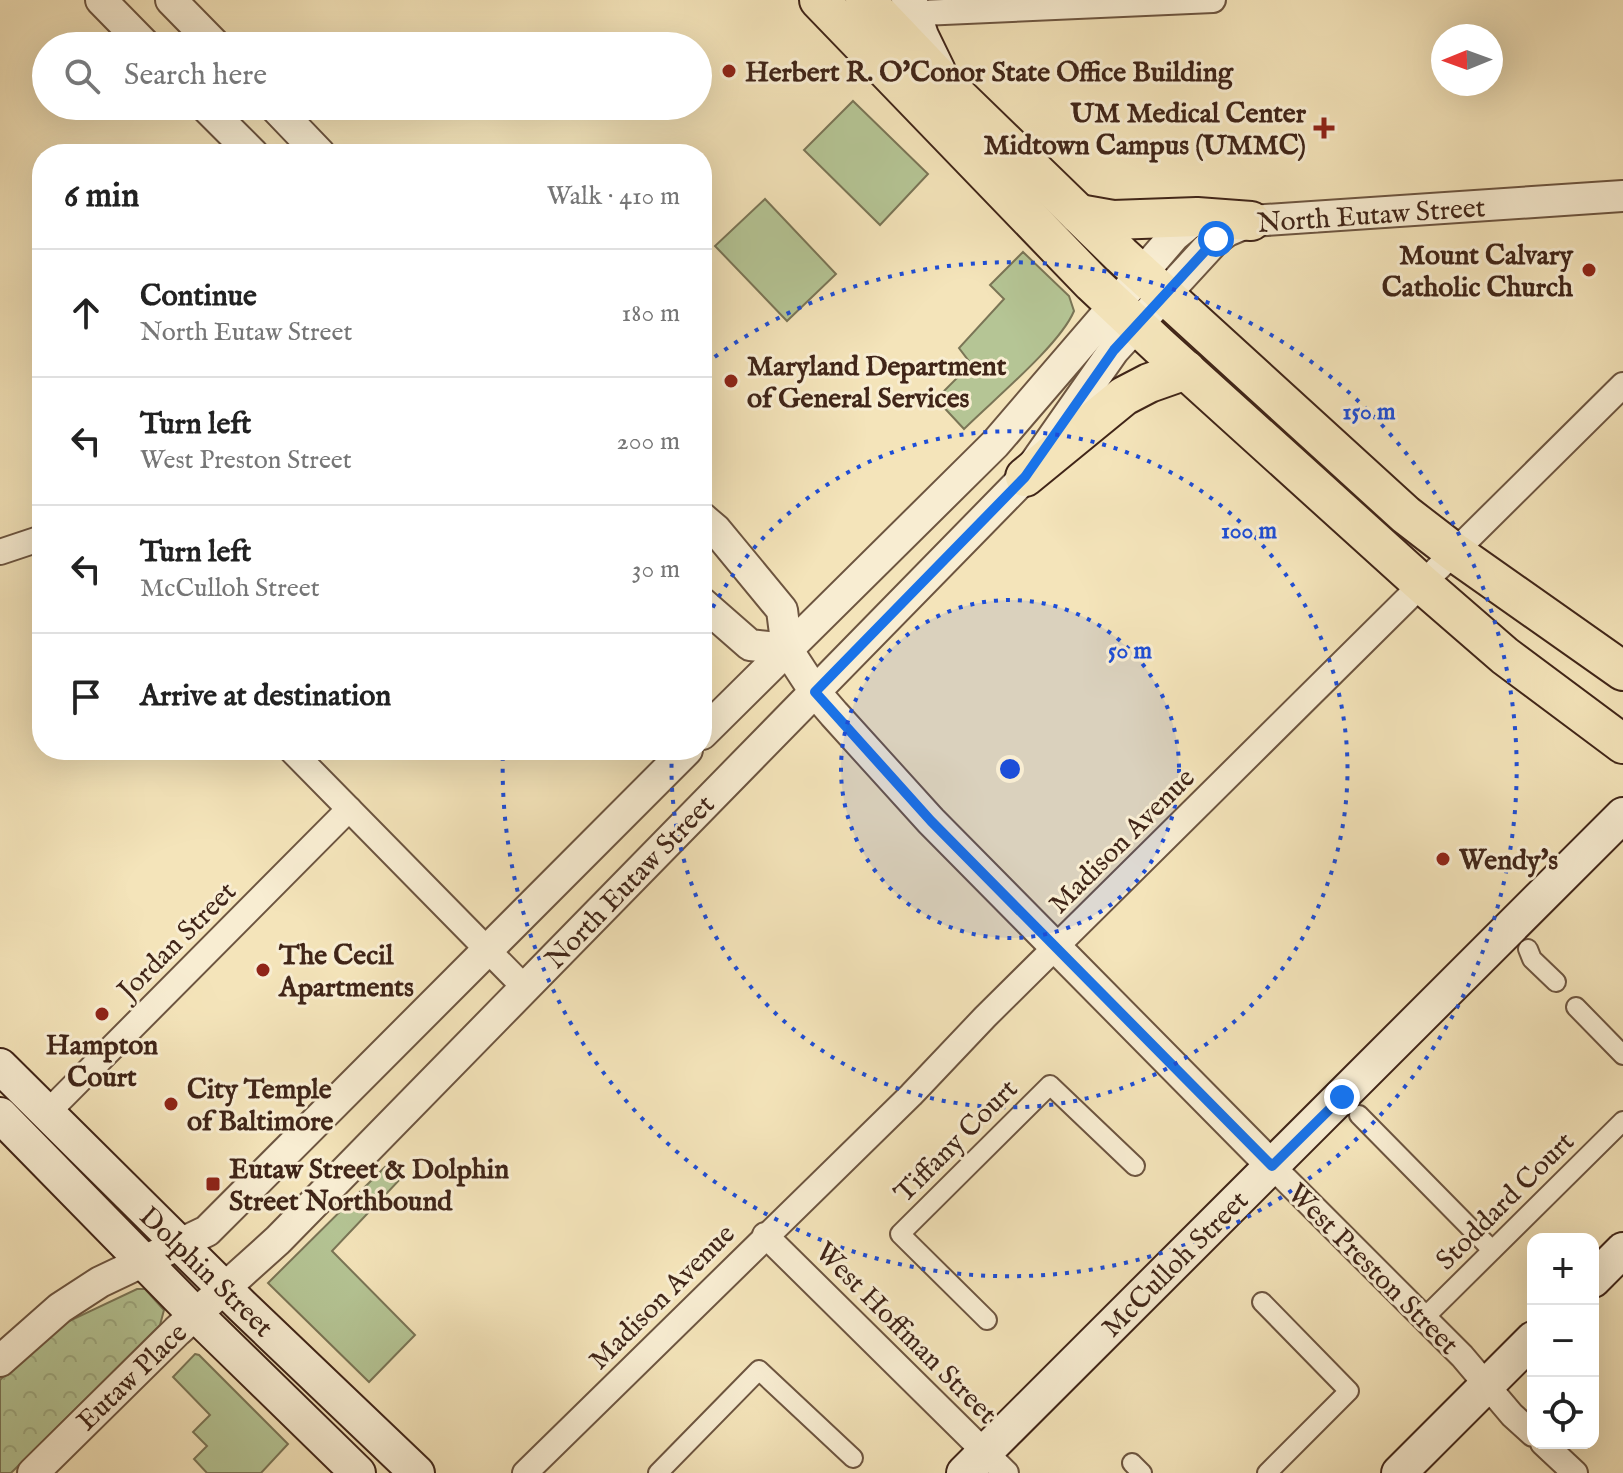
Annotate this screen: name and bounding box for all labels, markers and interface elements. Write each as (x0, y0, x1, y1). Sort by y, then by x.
north arrow (1431, 24, 1503, 96)
search box (32, 32, 712, 120)
icon: search (60, 54, 104, 98)
place label: Herbert R. O'Conor State Office Building (745, 56, 1234, 91)
text: Search here (124, 57, 267, 95)
marker: Herbert R. O'Conor State Office Building (720, 62, 738, 80)
place label: UM Medical Center Midtown Campus (UMMC) (984, 97, 1307, 164)
marker: UM Medical Center Midtown Campus (UMMC) (1313, 117, 1335, 139)
text: 6 min (64, 175, 139, 218)
text: Walk · 410 m (547, 180, 680, 213)
street label: North Eutaw Street (1256, 191, 1487, 242)
route start (1198, 221, 1234, 257)
place label: Mount Calvary Catholic Church (1382, 239, 1574, 306)
marker: Mount Calvary Catholic Church (1580, 261, 1598, 279)
text: Continue (140, 278, 257, 316)
icon: ahead (64, 291, 108, 335)
text: 180 m (622, 297, 680, 330)
text: North Eutaw Street (140, 316, 352, 349)
place label: Maryland Department of General Services (747, 350, 1007, 417)
marker: Maryland Department of General Services (722, 372, 740, 390)
text: 150 m (1342, 397, 1396, 428)
text: Turn left (140, 406, 251, 444)
icon: left (64, 419, 108, 463)
text: 200 m (616, 425, 680, 458)
text: West Preston Street (140, 444, 352, 477)
text: 100 m (1221, 516, 1278, 547)
text: Turn left (140, 534, 251, 572)
icon: left (64, 547, 108, 591)
text: 30 m (632, 553, 680, 586)
text: McCulloh Street (140, 572, 320, 605)
text: 50 m (1108, 636, 1153, 667)
icon: arrive (64, 675, 108, 719)
text: Arrive at destination (140, 678, 391, 716)
centre of rings (996, 755, 1024, 783)
street label: Madison Avenue (1042, 761, 1203, 922)
street label: North Eutaw Street (539, 788, 723, 977)
place label: Wendy's (1458, 844, 1558, 879)
marker: Wendy's (1434, 850, 1452, 868)
street label: Jordan Street (109, 875, 245, 1011)
place label: The Cecil Apartments (278, 939, 414, 1006)
marker: The Cecil Apartments (254, 961, 272, 979)
marker: Hampton Court (93, 1005, 111, 1023)
place label: Hampton Court (46, 1029, 158, 1096)
street label: Tiffany Court (888, 1072, 1026, 1211)
place label: City Temple of Baltimore (187, 1073, 333, 1140)
route end (1324, 1079, 1360, 1115)
marker: City Temple of Baltimore (162, 1095, 180, 1113)
street label: Stoddard Court (1429, 1125, 1583, 1278)
place label: Eutaw Street & Dolphin Street Northbound (229, 1153, 509, 1220)
marker: Eutaw Street & Dolphin Street Northbound (204, 1175, 222, 1193)
street label: West Preston Street (1279, 1177, 1465, 1363)
street label: McCulloh Street (1095, 1184, 1257, 1346)
street label: Dolphin Street (131, 1200, 280, 1346)
street label: Madison Avenue (582, 1217, 743, 1378)
map controls (1527, 1233, 1599, 1449)
button: + (1527, 1233, 1599, 1305)
street label: West Hoffman Street (807, 1235, 1004, 1432)
button: − (1527, 1305, 1599, 1377)
street label: Eutaw Place (70, 1316, 196, 1439)
button: locate (1527, 1377, 1599, 1449)

